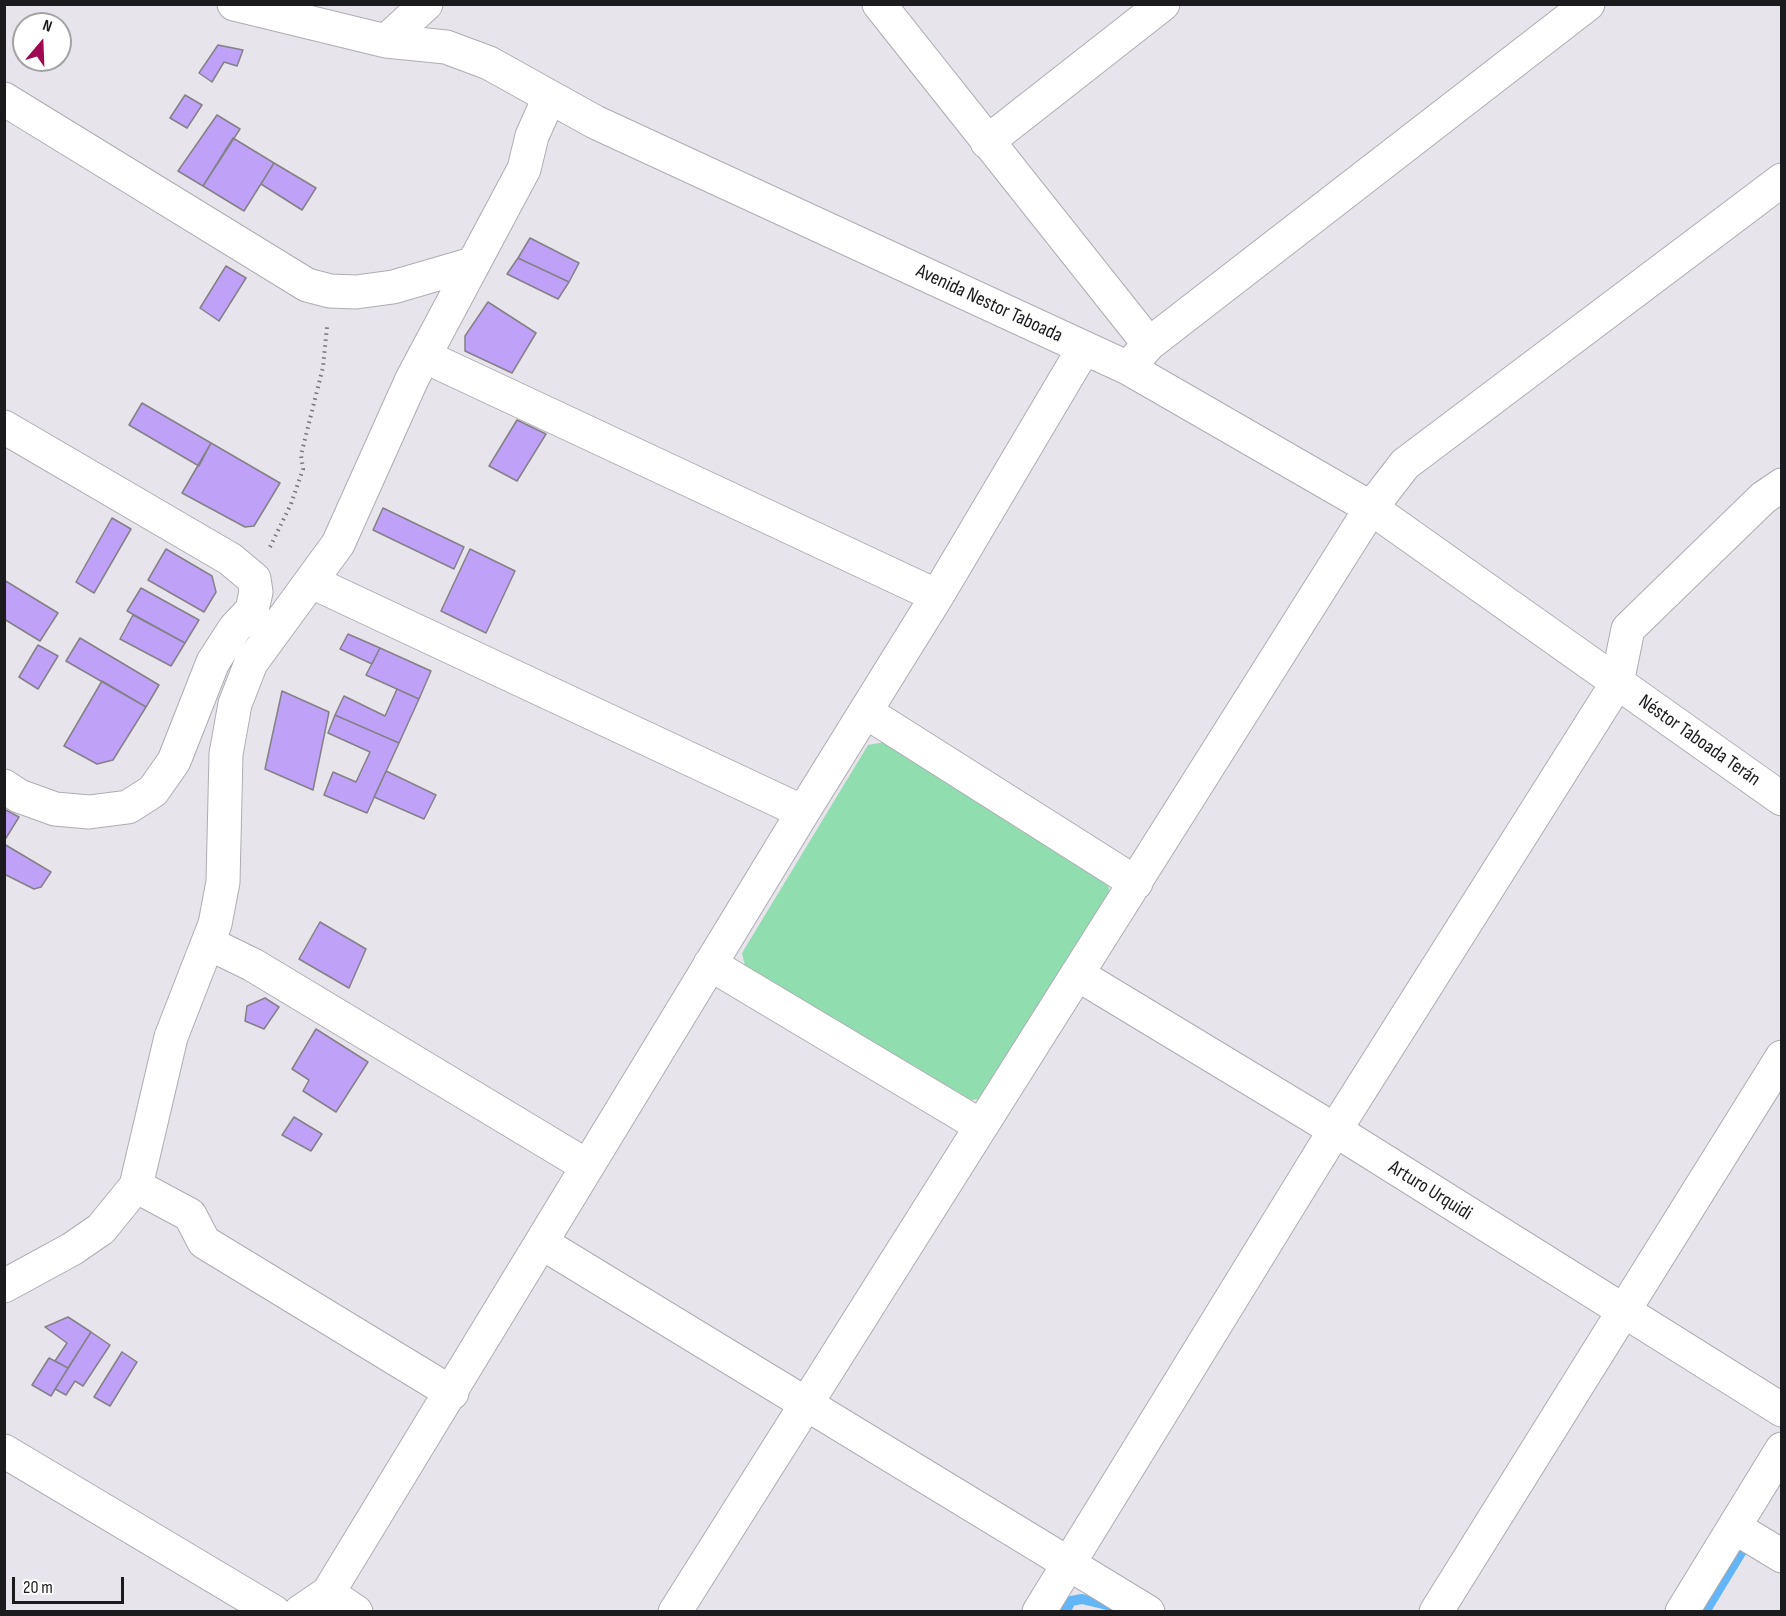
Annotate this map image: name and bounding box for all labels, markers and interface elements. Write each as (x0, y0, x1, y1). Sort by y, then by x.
north arrow (12, 12, 72, 72)
text: N (40, 16, 54, 37)
street label: Avenida Nestor Taboada (912, 260, 1066, 348)
street label: Néstor Taboada Terán (1634, 690, 1764, 792)
street label: Arturo Urquidi (1384, 1156, 1476, 1226)
scale bar (15, 1565, 128, 1603)
text: 20 m (23, 1577, 53, 1598)

